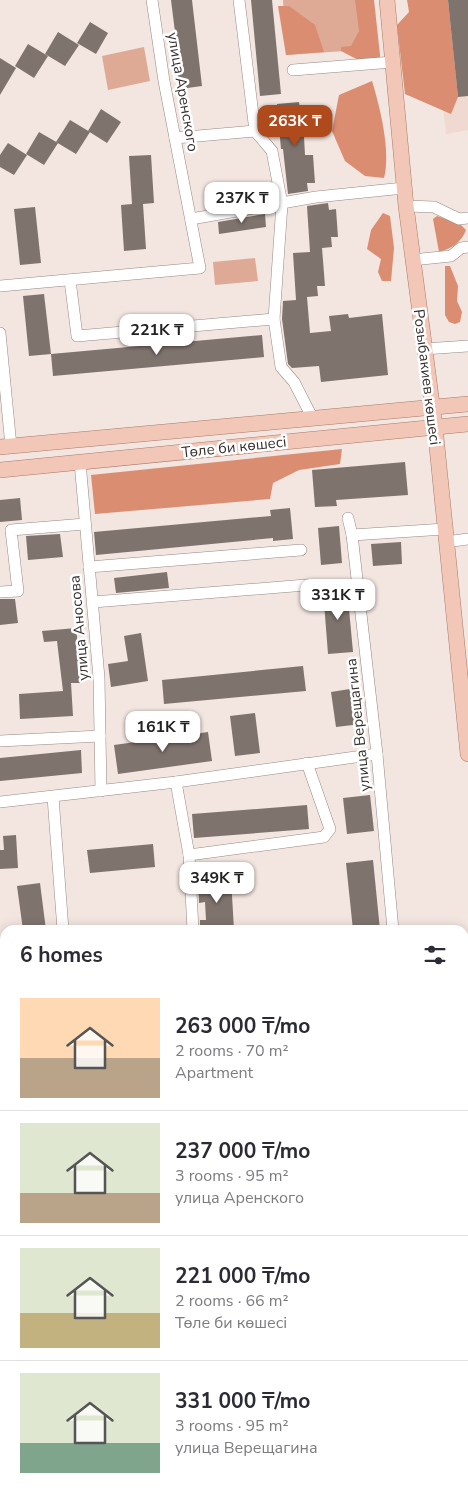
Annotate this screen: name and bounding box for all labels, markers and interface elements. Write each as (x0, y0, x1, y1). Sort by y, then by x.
street label: улица Аренского (163, 31, 203, 153)
pin: 263K ₸ (254, 104, 336, 147)
text: 263K ₸ (268, 110, 322, 132)
pin: 237K ₸ (201, 182, 283, 224)
text: 237K ₸ (215, 187, 269, 209)
street label: Розыбакиев көшесі (409, 308, 445, 446)
pin: 221K ₸ (116, 314, 198, 356)
text: 221K ₸ (130, 319, 184, 341)
street label: Төле би көшесі (181, 432, 287, 462)
street label: улица Аносова (64, 574, 94, 682)
pin: 331K ₸ (297, 578, 379, 621)
text: 331K ₸ (311, 584, 365, 606)
street label: улица Верещагина (341, 658, 375, 792)
pin: 161K ₸ (122, 710, 204, 753)
text: 161K ₸ (136, 716, 190, 738)
pin: 349K ₸ (176, 862, 258, 904)
text: 349K ₸ (190, 867, 244, 889)
text: 6 homes (20, 941, 103, 969)
icon: filters (421, 941, 449, 969)
text: 263 000 ₸/mo (175, 1012, 310, 1040)
icon: home (60, 1018, 120, 1078)
text: 2 rooms · 70 m² (175, 1040, 288, 1062)
text: Apartment (175, 1062, 253, 1084)
text: 237 000 ₸/mo (175, 1137, 310, 1165)
icon: home (60, 1143, 120, 1203)
text: 3 rooms · 95 m² (175, 1165, 288, 1187)
text: улица Аренского (175, 1187, 304, 1209)
text: 221 000 ₸/mo (175, 1262, 310, 1290)
icon: home (60, 1268, 120, 1328)
text: 2 rooms · 66 m² (175, 1290, 288, 1312)
text: Төле би көшесі (175, 1312, 287, 1334)
text: 331 000 ₸/mo (175, 1387, 310, 1415)
icon: home (60, 1393, 120, 1453)
text: 3 rooms · 95 m² (175, 1415, 288, 1437)
text: улица Верещагина (175, 1437, 318, 1459)

